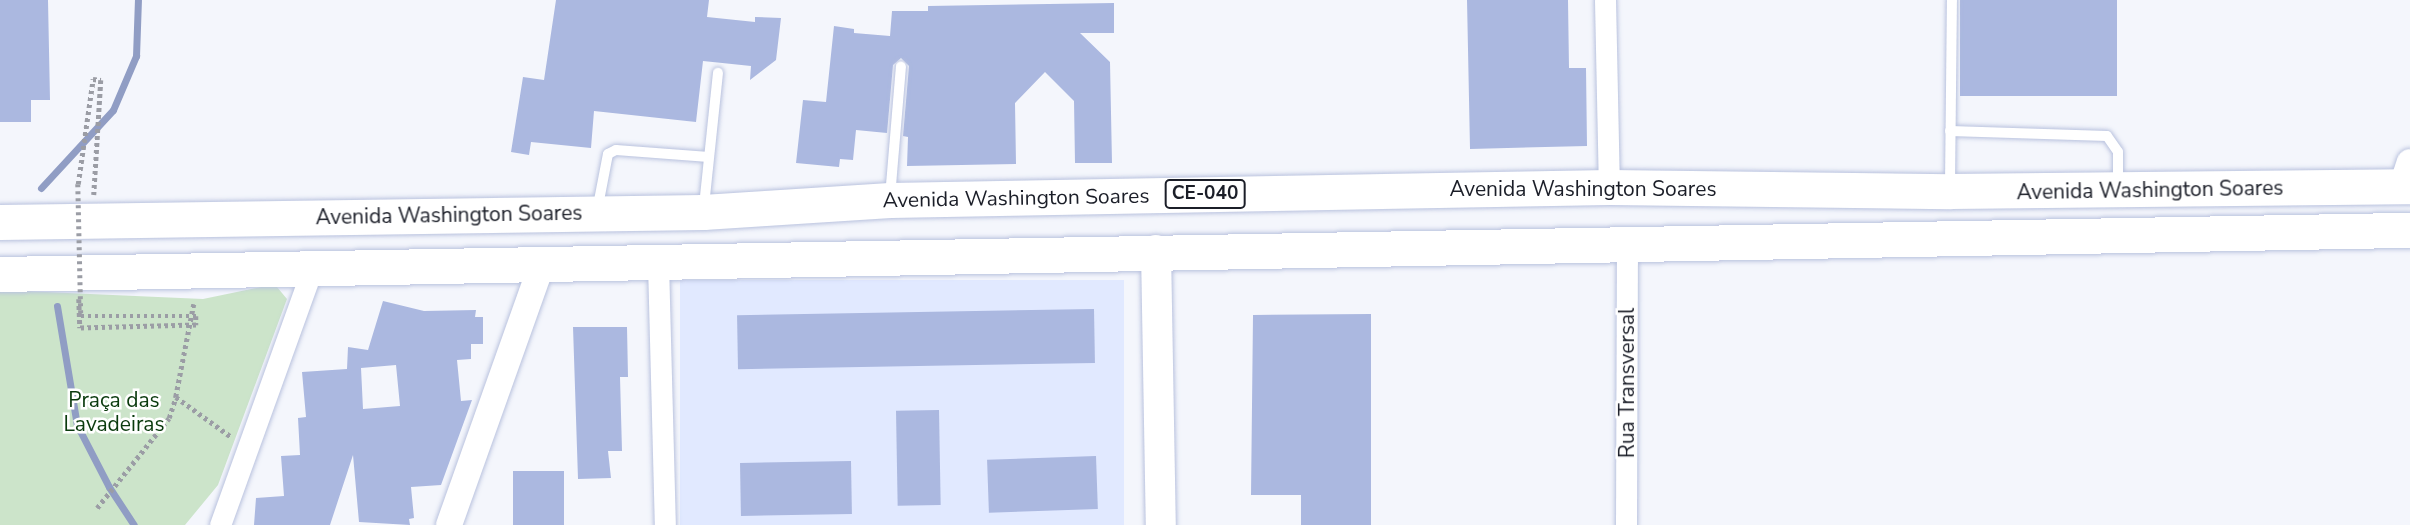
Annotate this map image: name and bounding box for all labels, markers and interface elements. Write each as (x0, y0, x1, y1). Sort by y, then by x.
street label: Avenida Washington Soares (2016, 175, 2284, 205)
street label: Avenida Washington Soares (1450, 176, 1716, 202)
road number: CE-040 (1163, 178, 1247, 210)
street label: Avenida Washington Soares (882, 183, 1150, 213)
street label: Avenida Washington Soares (315, 200, 583, 230)
street label: Rua Transversal (1614, 308, 1640, 458)
park label: Praça das Lavadeiras (63, 387, 165, 437)

